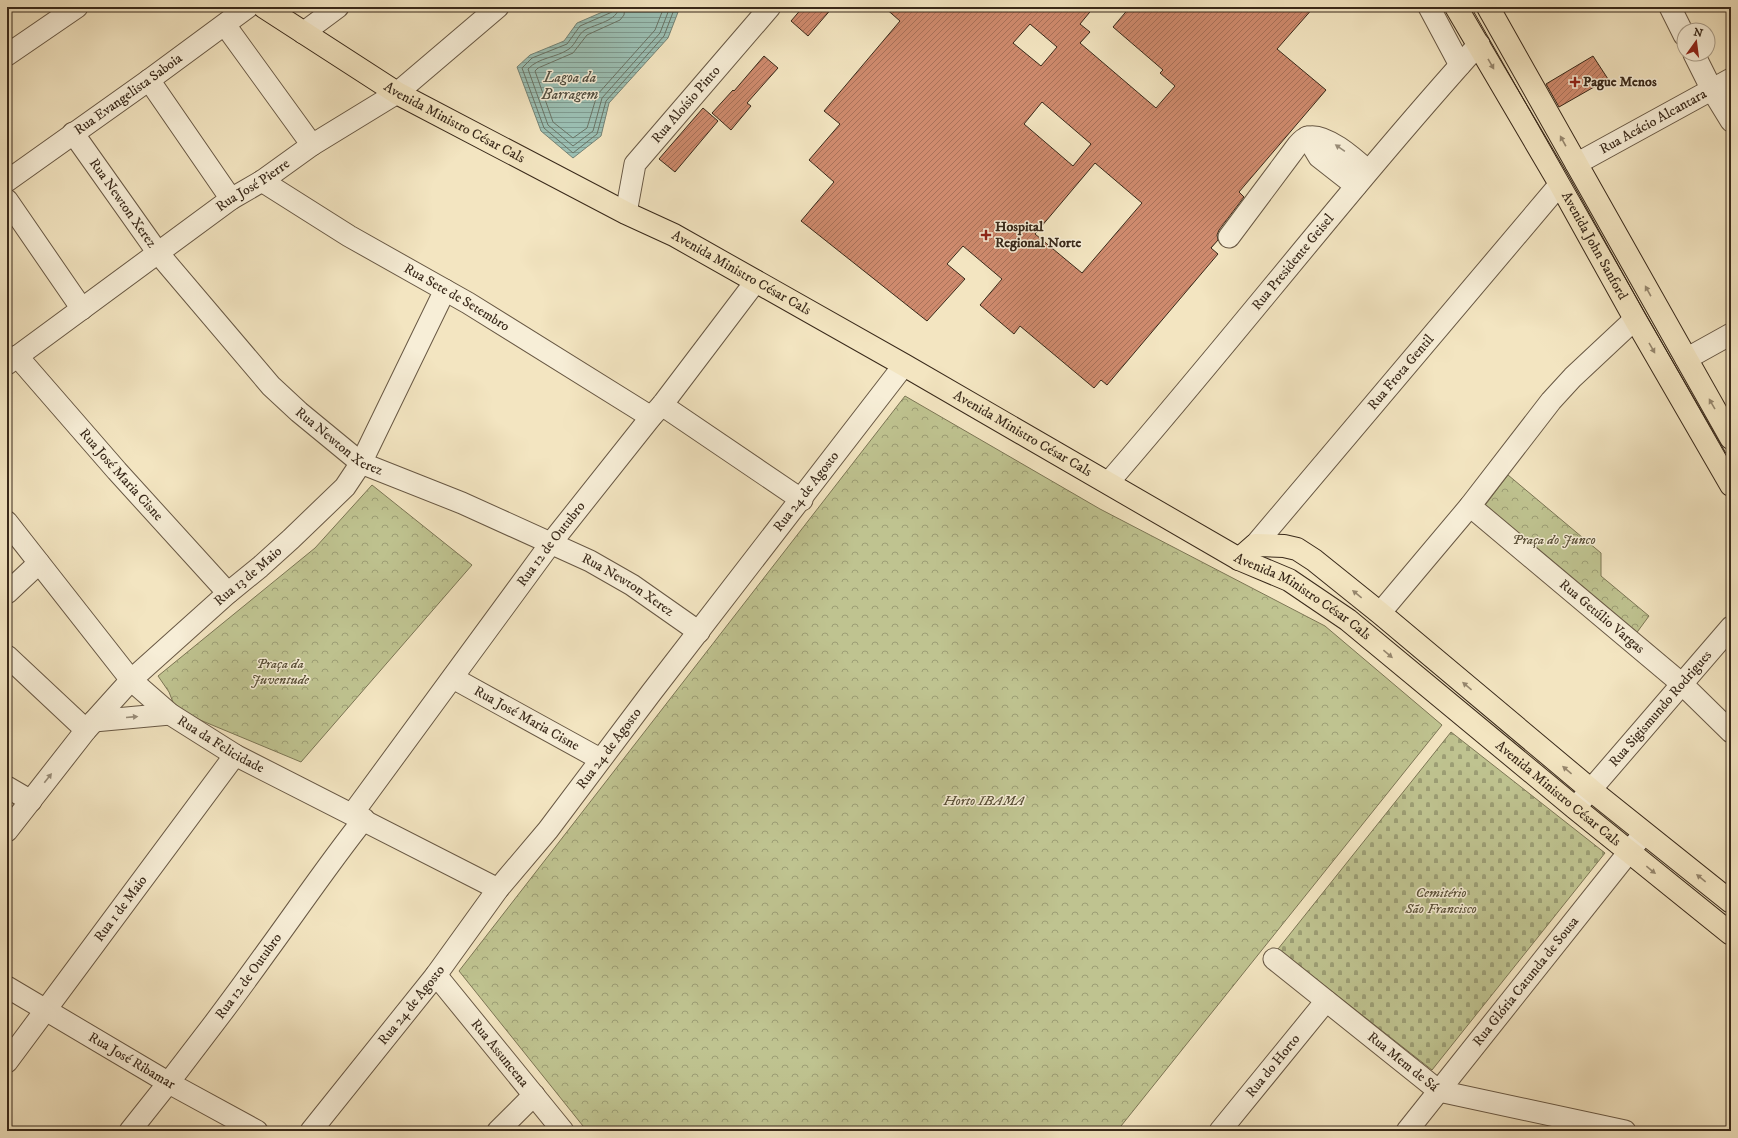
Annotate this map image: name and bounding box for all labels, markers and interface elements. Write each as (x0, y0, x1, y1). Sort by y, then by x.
north arrow (1676, 22, 1716, 62)
text: N (1692, 25, 1704, 41)
street label: Rua Evangelista Saboia (71, 49, 186, 139)
one-way arrow (1487, 58, 1494, 70)
street label: Rua Aloísio Pinto (648, 62, 725, 147)
water label: Lagoa da Barragem (541, 68, 598, 104)
place label: Pague Menos (1583, 73, 1657, 91)
marker: Pague Menos (1570, 77, 1580, 87)
street label: Avenida Ministro César Cals (380, 78, 528, 168)
street label: Rua Acácio Alcantara (1597, 85, 1710, 158)
one-way arrow (1560, 135, 1567, 147)
one-way arrow (1335, 144, 1346, 152)
street label: Rua Newton Xerez (85, 155, 161, 251)
street label: Rua José Pierre (212, 155, 294, 216)
street label: Avenida John Sanford (1557, 188, 1632, 303)
street label: Rua Presidente Geisel (1248, 210, 1339, 314)
place label: Hospital Regional Norte (995, 218, 1081, 252)
street label: Avenida Ministro César Cals (668, 227, 814, 320)
marker: Hospital Regional Norte (980, 229, 992, 241)
street label: Rua Sete de Setembro (401, 260, 513, 336)
one-way arrow (1644, 285, 1651, 297)
street label: Rua Frota Gentil (1364, 330, 1438, 414)
one-way arrow (1648, 342, 1655, 354)
street label: Avenida Ministro César Cals (950, 387, 1095, 481)
one-way arrow (1708, 398, 1715, 410)
street label: Rua Newton Xerez (291, 403, 385, 480)
street label: Rua José Maria Cisne (75, 425, 167, 525)
street label: Rua 24 de Agosto (769, 447, 843, 536)
street label: Rua 12 de Outubro (513, 498, 589, 590)
park label: Praça do Junco (1512, 531, 1596, 549)
street label: Rua 13 de Maio (210, 542, 286, 610)
street label: Avenida Ministro César Cals (1230, 549, 1375, 644)
street label: Rua Newton Xerez (579, 550, 677, 621)
street label: Rua Getúlio Vargas (1555, 576, 1648, 658)
one-way arrow (1351, 590, 1362, 598)
street label: Rua Sigismundo Rodrigues (1605, 646, 1716, 771)
one-way arrow (1383, 649, 1394, 658)
park label: Praça da Juventude (251, 655, 310, 689)
street label: Rua José Maria Cisne (471, 682, 583, 755)
one-way arrow (1462, 682, 1473, 691)
street label: Rua 24 de Agosto (573, 704, 646, 793)
street label: Rua da Felicidade (174, 712, 268, 778)
one-way arrow (126, 714, 138, 721)
street label: Avenida Ministro César Cals (1492, 737, 1625, 851)
one-way arrow (1561, 765, 1572, 774)
one-way arrow (44, 773, 53, 784)
park label: Horto IBAMA (942, 792, 1025, 810)
one-way arrow (1645, 866, 1656, 874)
street label: Rua 1 de Maio (90, 872, 152, 945)
one-way arrow (1695, 873, 1706, 882)
park label: Cemitério São Francisco (1404, 884, 1477, 918)
street label: Rua Glória Catunda de Sousa (1469, 913, 1583, 1050)
street label: Rua 12 de Outubro (211, 930, 286, 1023)
street label: Rua 24 de Agosto (374, 962, 449, 1049)
street label: Rua Assuncena (467, 1016, 533, 1091)
street label: Rua José Ribamar (85, 1028, 179, 1094)
street label: Rua Mem de Sá (1364, 1028, 1442, 1096)
street label: Rua do Horto (1242, 1030, 1304, 1101)

